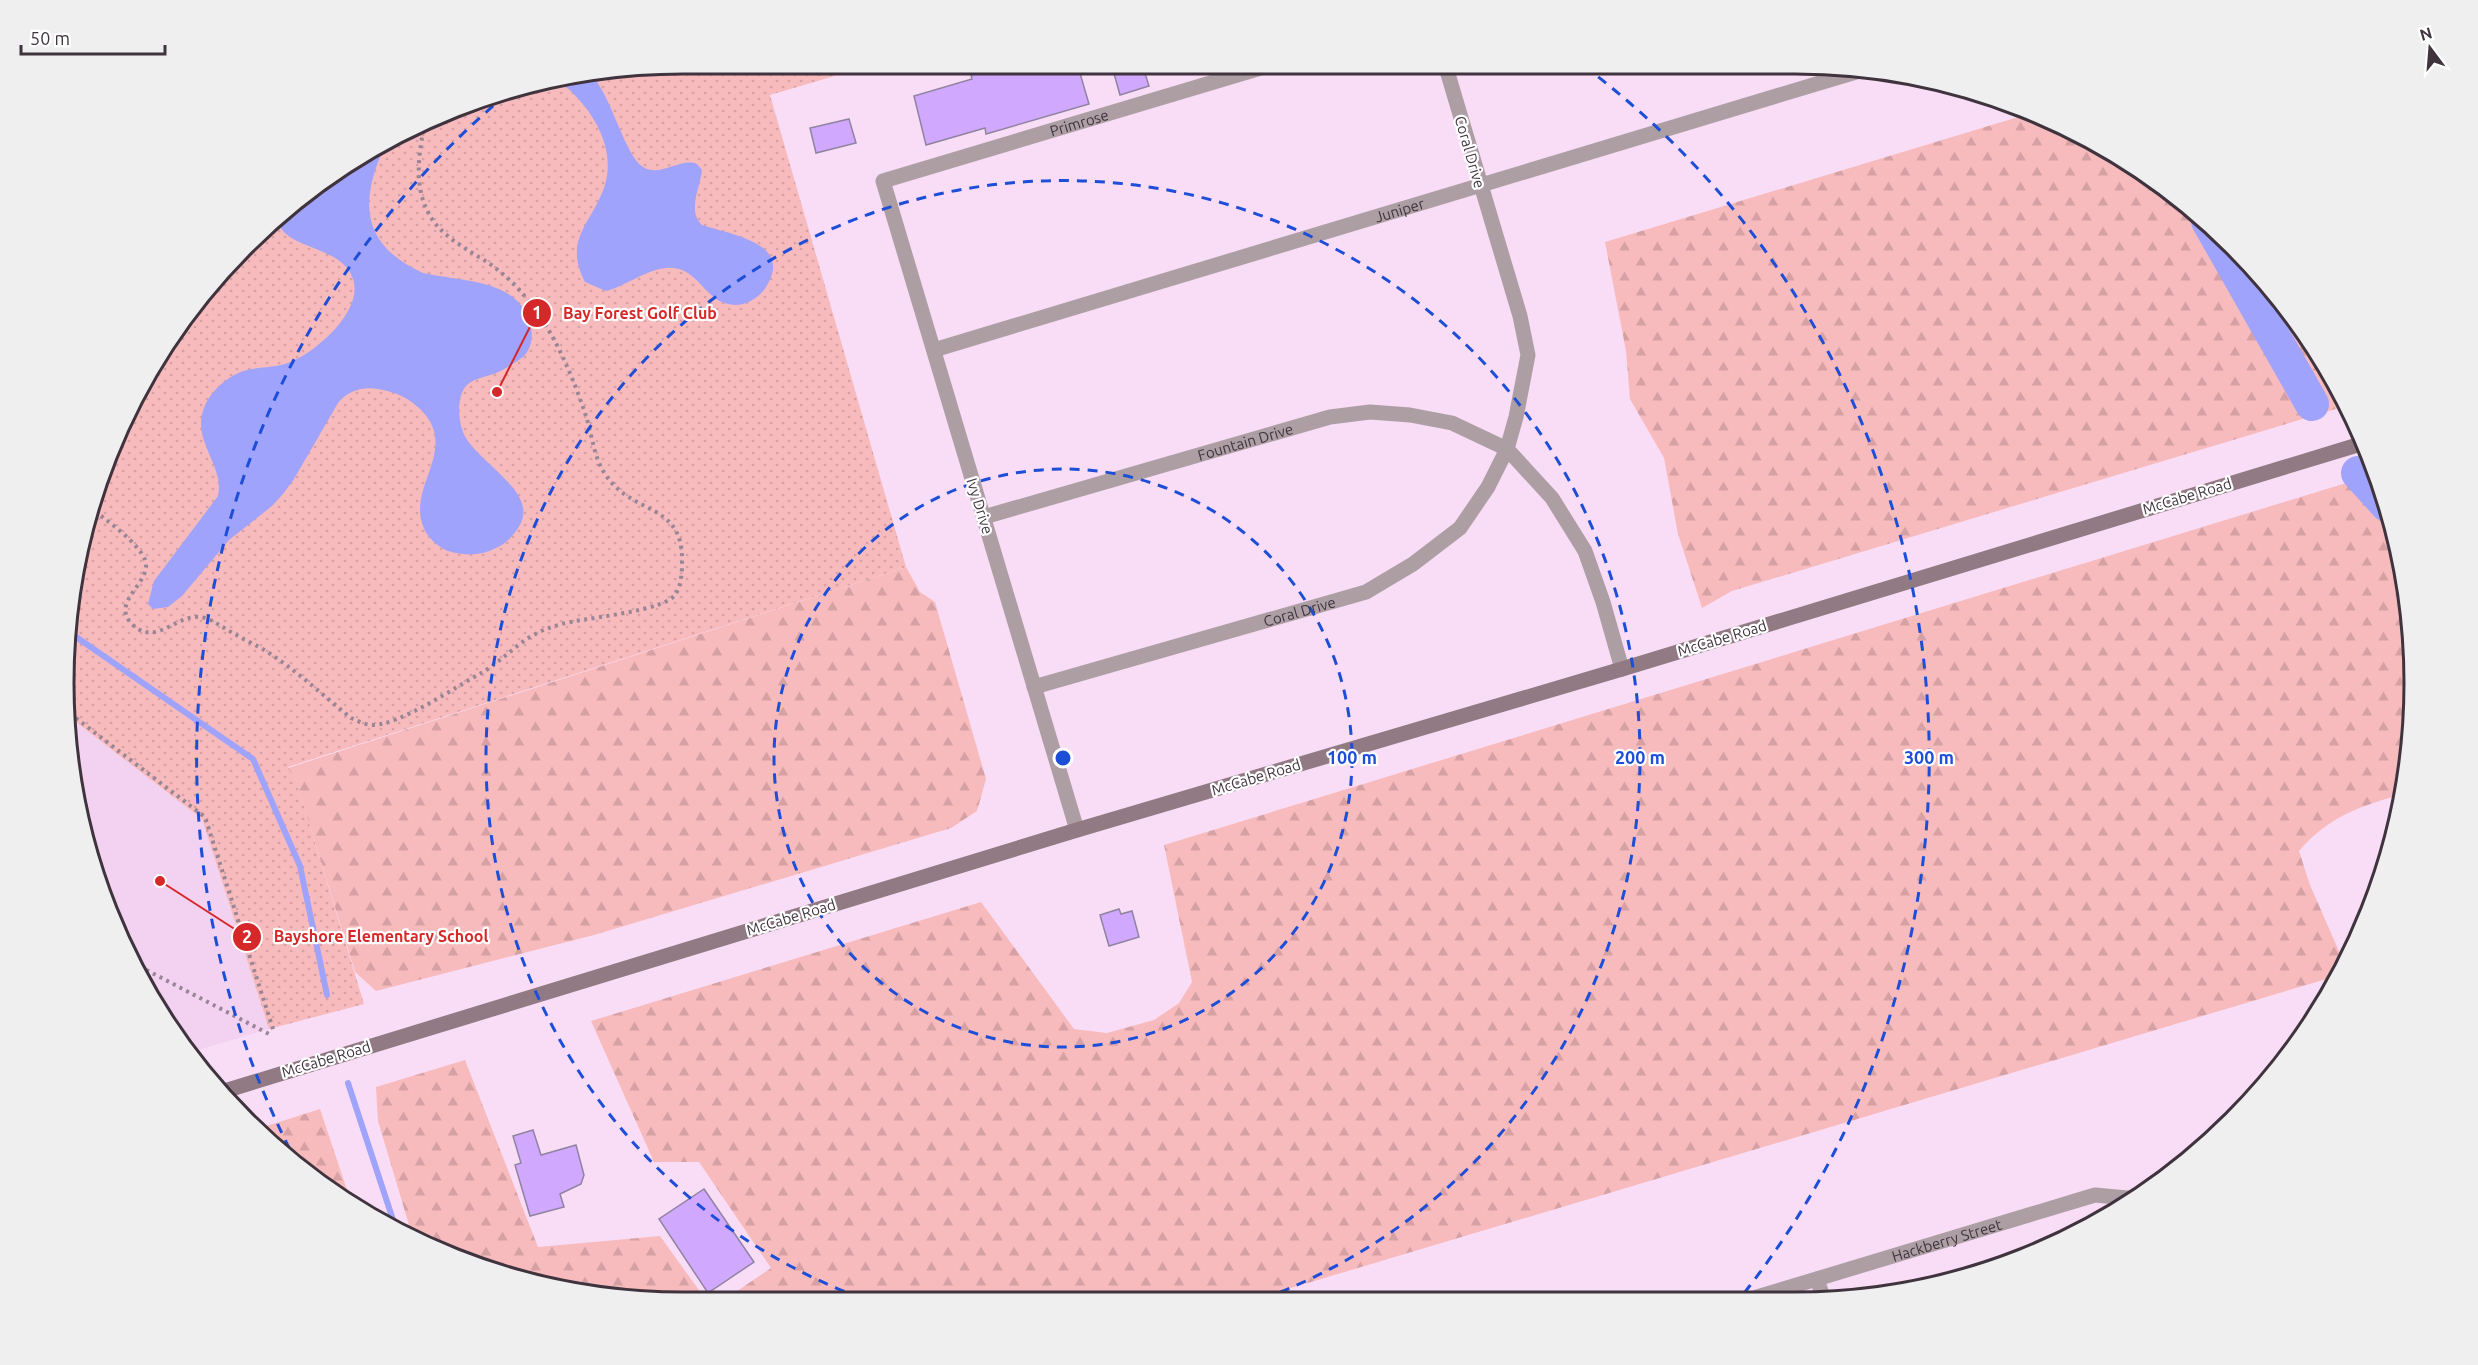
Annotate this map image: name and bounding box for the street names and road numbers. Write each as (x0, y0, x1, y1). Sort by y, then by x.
street label: Primrose (1048, 106, 1110, 139)
street label: Coral Drive (1452, 114, 1488, 190)
street label: Juniper (1372, 194, 1426, 225)
street label: Fountain Drive (1196, 420, 1295, 463)
street label: McCabe Road (2141, 474, 2233, 518)
street label: Ivy Drive (963, 476, 997, 536)
street label: Coral Drive (1261, 593, 1337, 629)
street label: McCabe Road (1676, 616, 1768, 660)
street label: McCabe Road (1210, 755, 1302, 799)
street label: McCabe Road (745, 895, 837, 939)
street label: McCabe Road (280, 1037, 372, 1081)
street label: Hackberry Street (1889, 1215, 2004, 1264)

